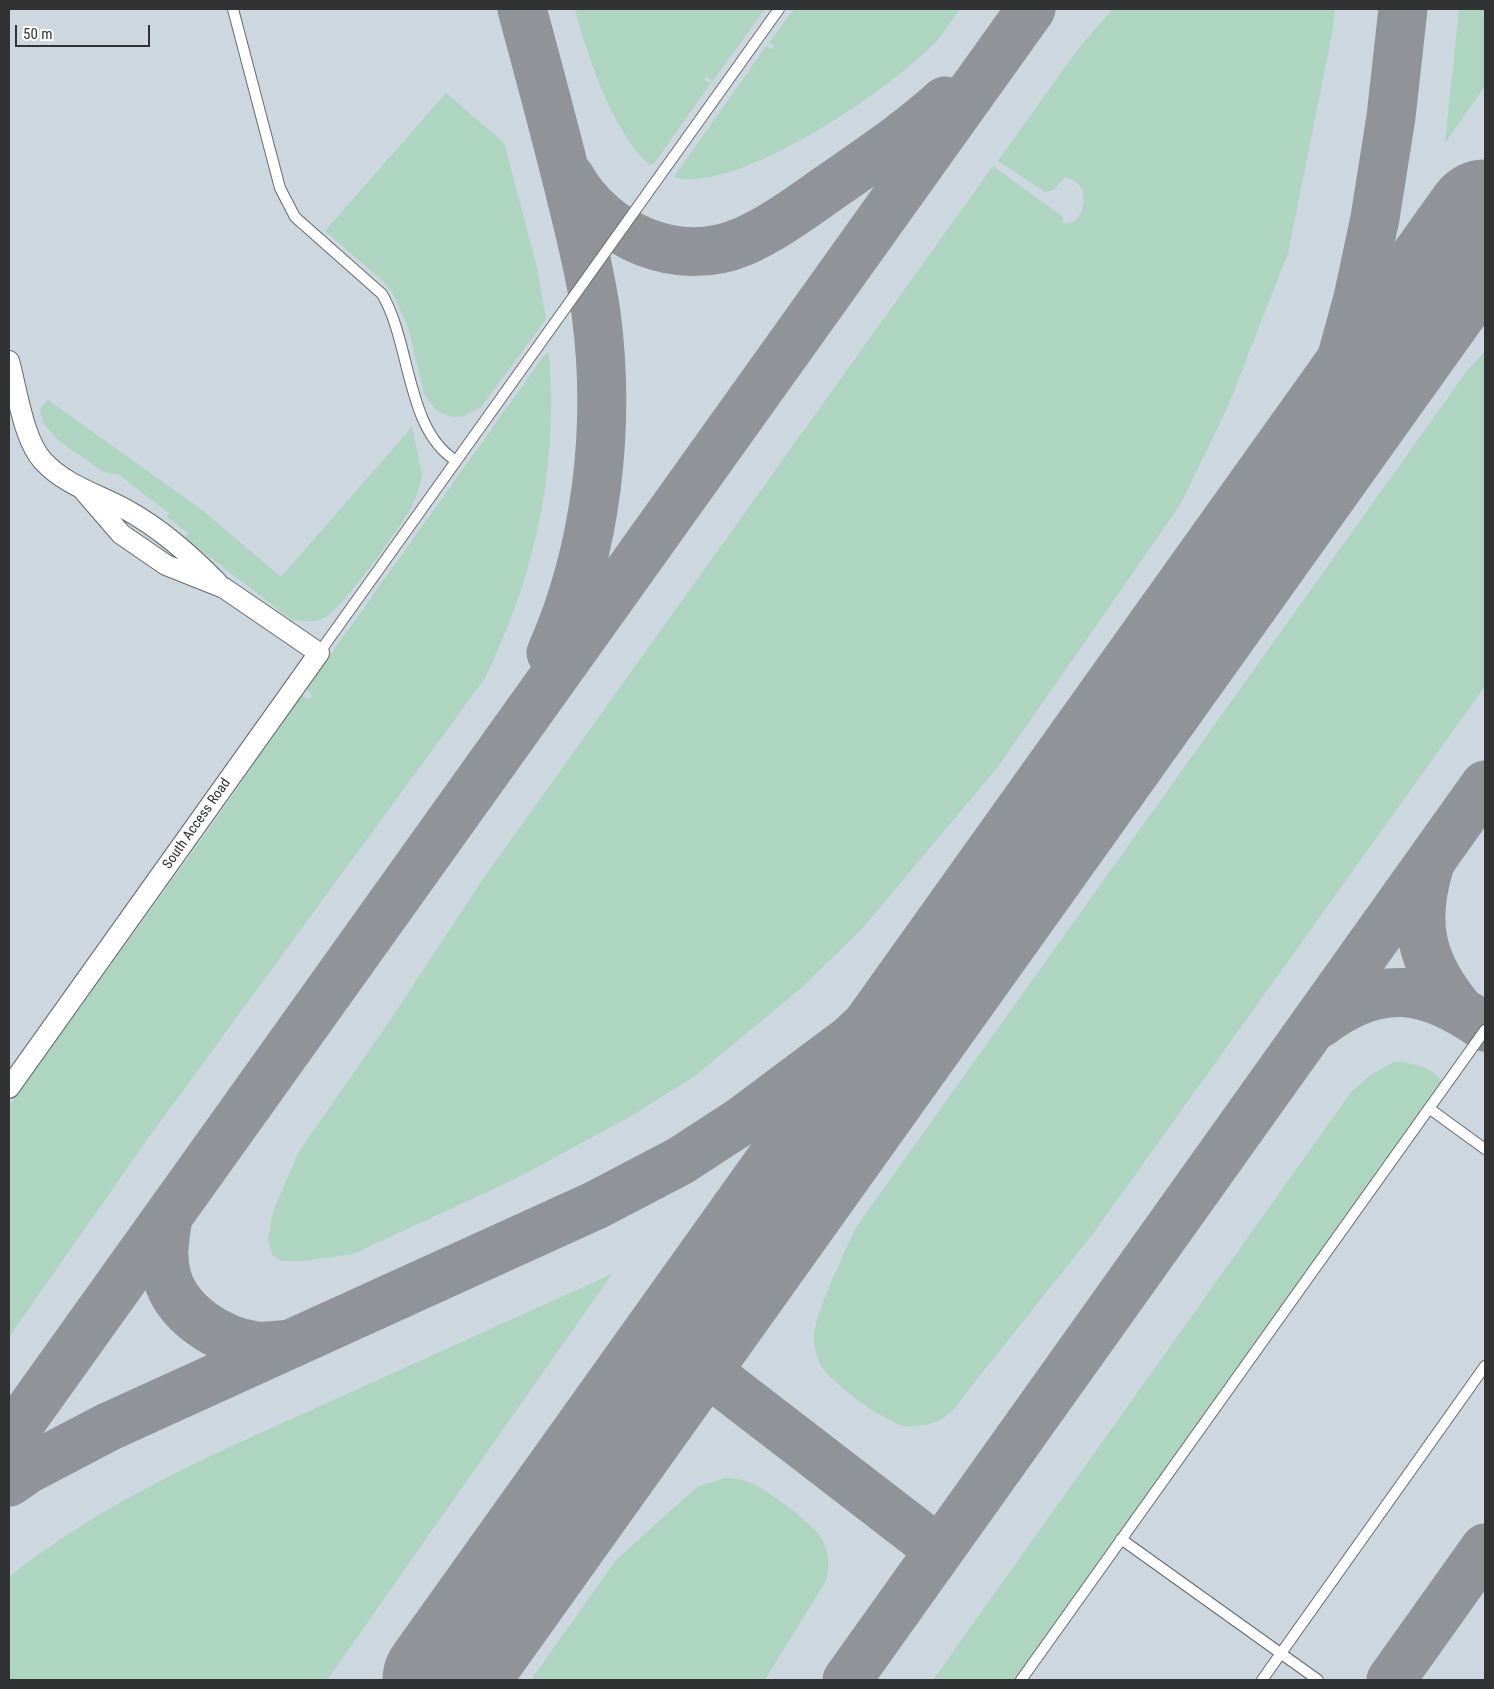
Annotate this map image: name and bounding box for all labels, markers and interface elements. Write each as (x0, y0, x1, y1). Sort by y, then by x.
scale bar (18, 15, 152, 47)
text: 50 m (23, 25, 53, 43)
street label: South Access Road (159, 775, 235, 873)

